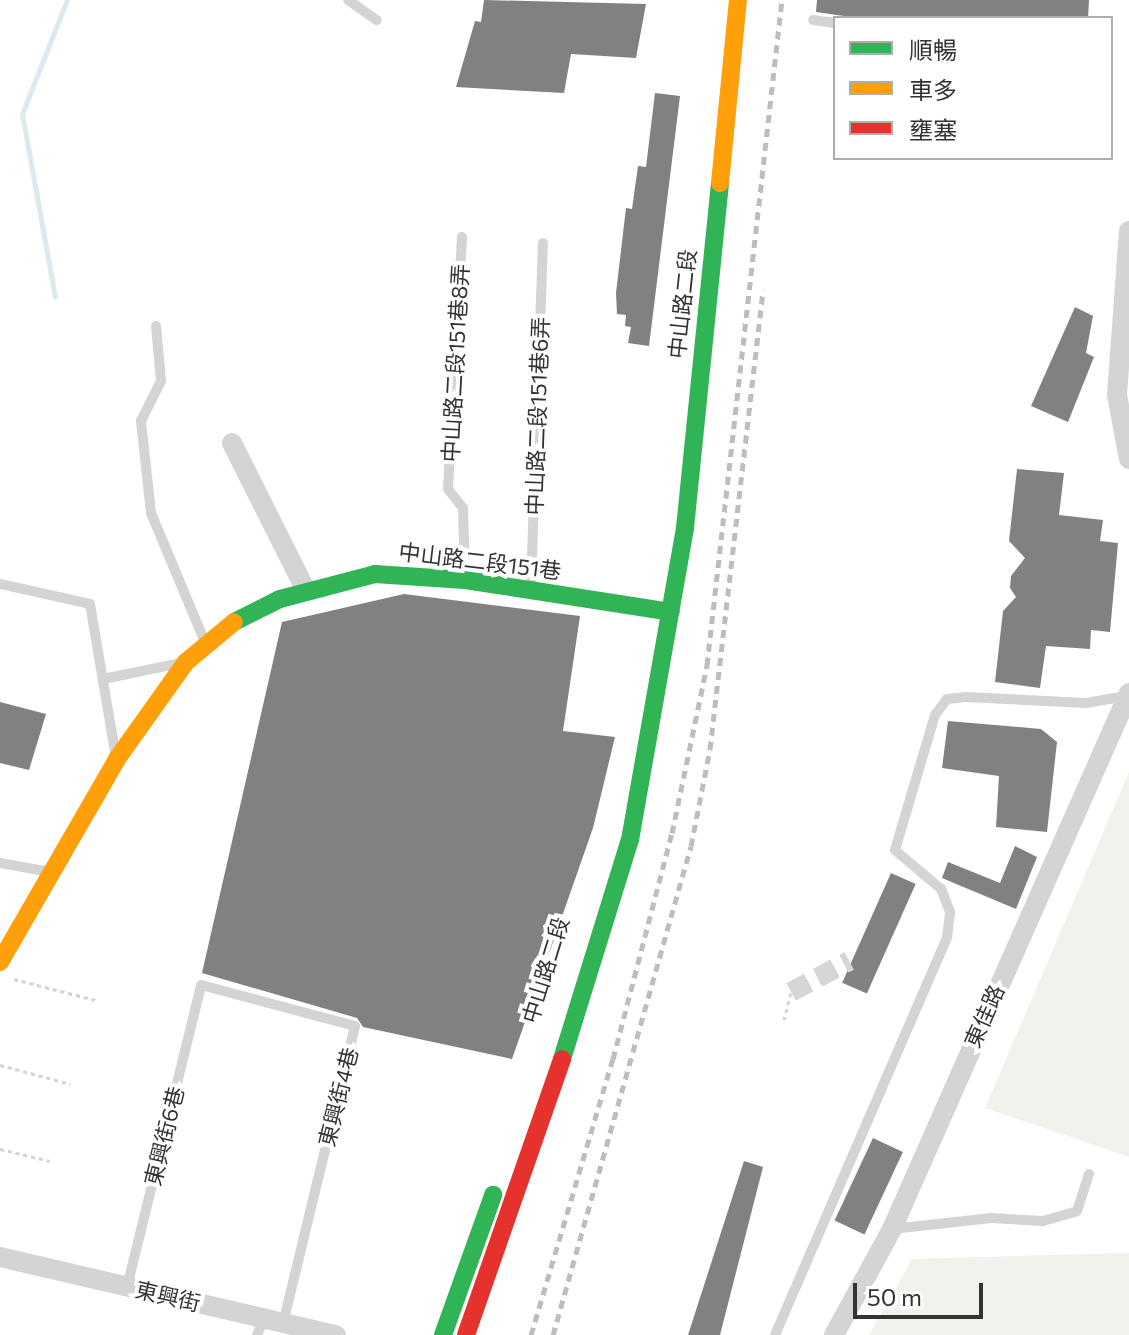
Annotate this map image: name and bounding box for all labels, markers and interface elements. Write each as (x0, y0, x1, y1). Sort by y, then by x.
legend (833, 16, 1113, 160)
text: 順暢 (909, 35, 957, 64)
text: 車多 (909, 75, 957, 104)
text: 壅塞 (909, 115, 957, 144)
street label: 中山路二段 (663, 248, 701, 360)
street label: 中山路二段151巷8弄 (437, 263, 473, 463)
street label: 中山路二段151巷6弄 (520, 316, 554, 516)
street label: 中山路二段151巷 (397, 538, 563, 584)
street label: 中山路二段 (516, 914, 574, 1026)
street label: 東佳路 (959, 980, 1009, 1052)
street label: 東興街4巷 (313, 1045, 363, 1149)
street label: 東興街6巷 (139, 1084, 189, 1188)
scale bar (857, 1267, 987, 1317)
street label: 東興街 (133, 1276, 203, 1316)
text: 50 m (867, 1282, 922, 1311)

